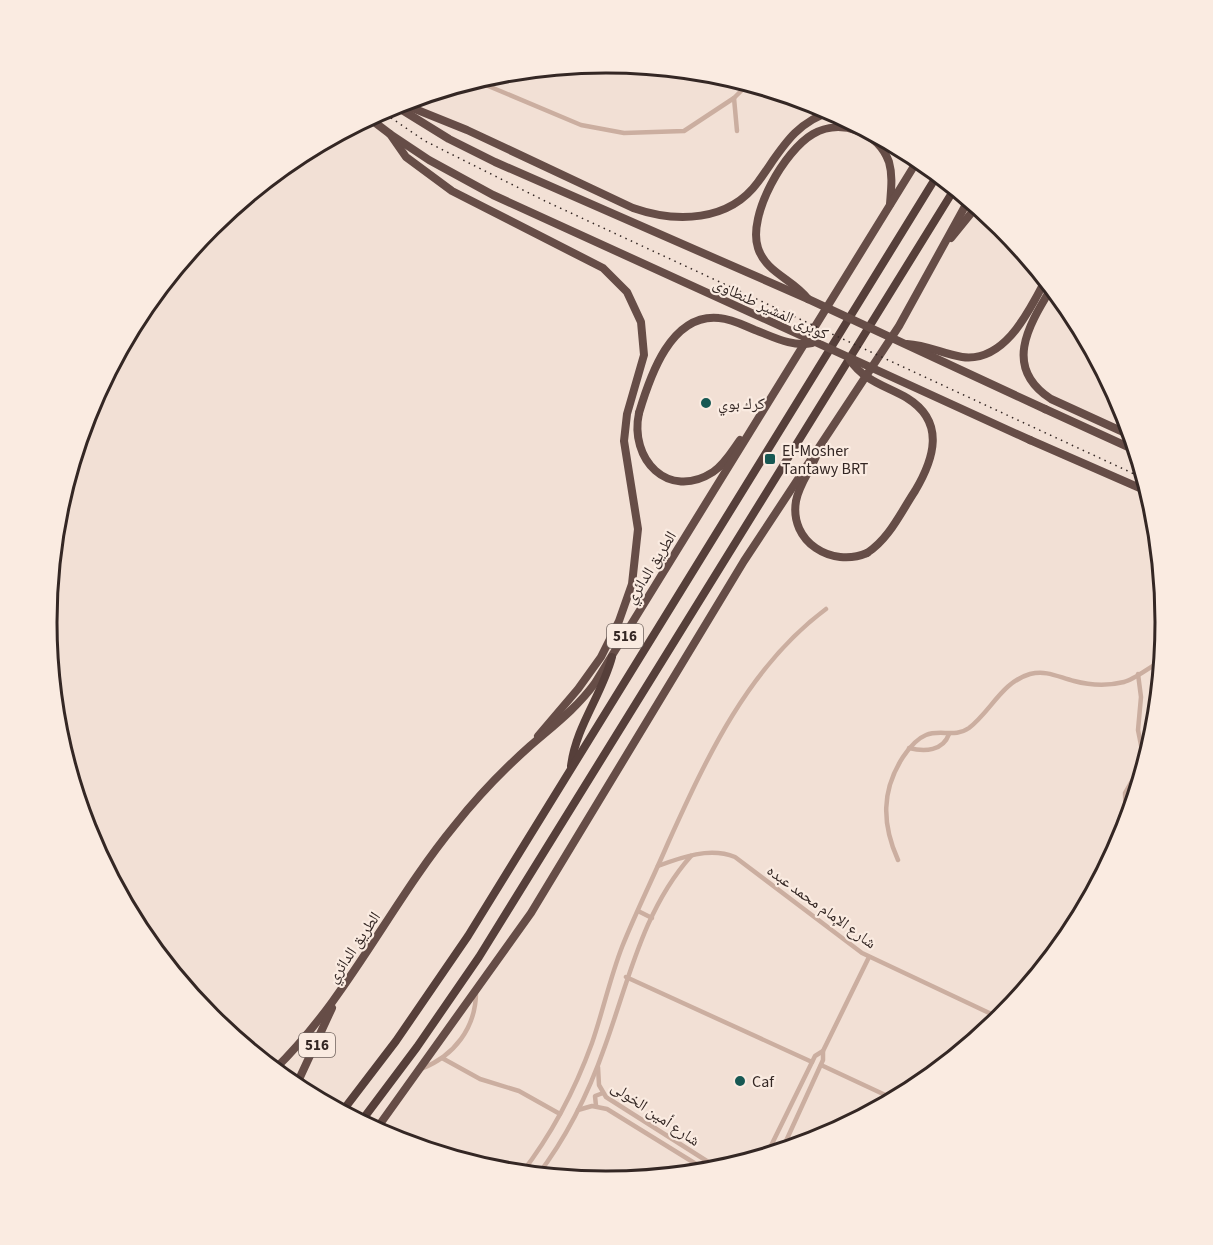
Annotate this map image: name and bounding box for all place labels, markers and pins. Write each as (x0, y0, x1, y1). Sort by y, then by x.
place label: كرك بوي (718, 393, 765, 416)
marker: كرك بوي (699, 396, 713, 410)
place label: El-Mosher Tantawy BRT (782, 440, 869, 480)
marker: El-Mosher Tantawy BRT (763, 452, 777, 466)
place label: Caf (752, 1071, 775, 1093)
marker: Caf (733, 1074, 747, 1088)

